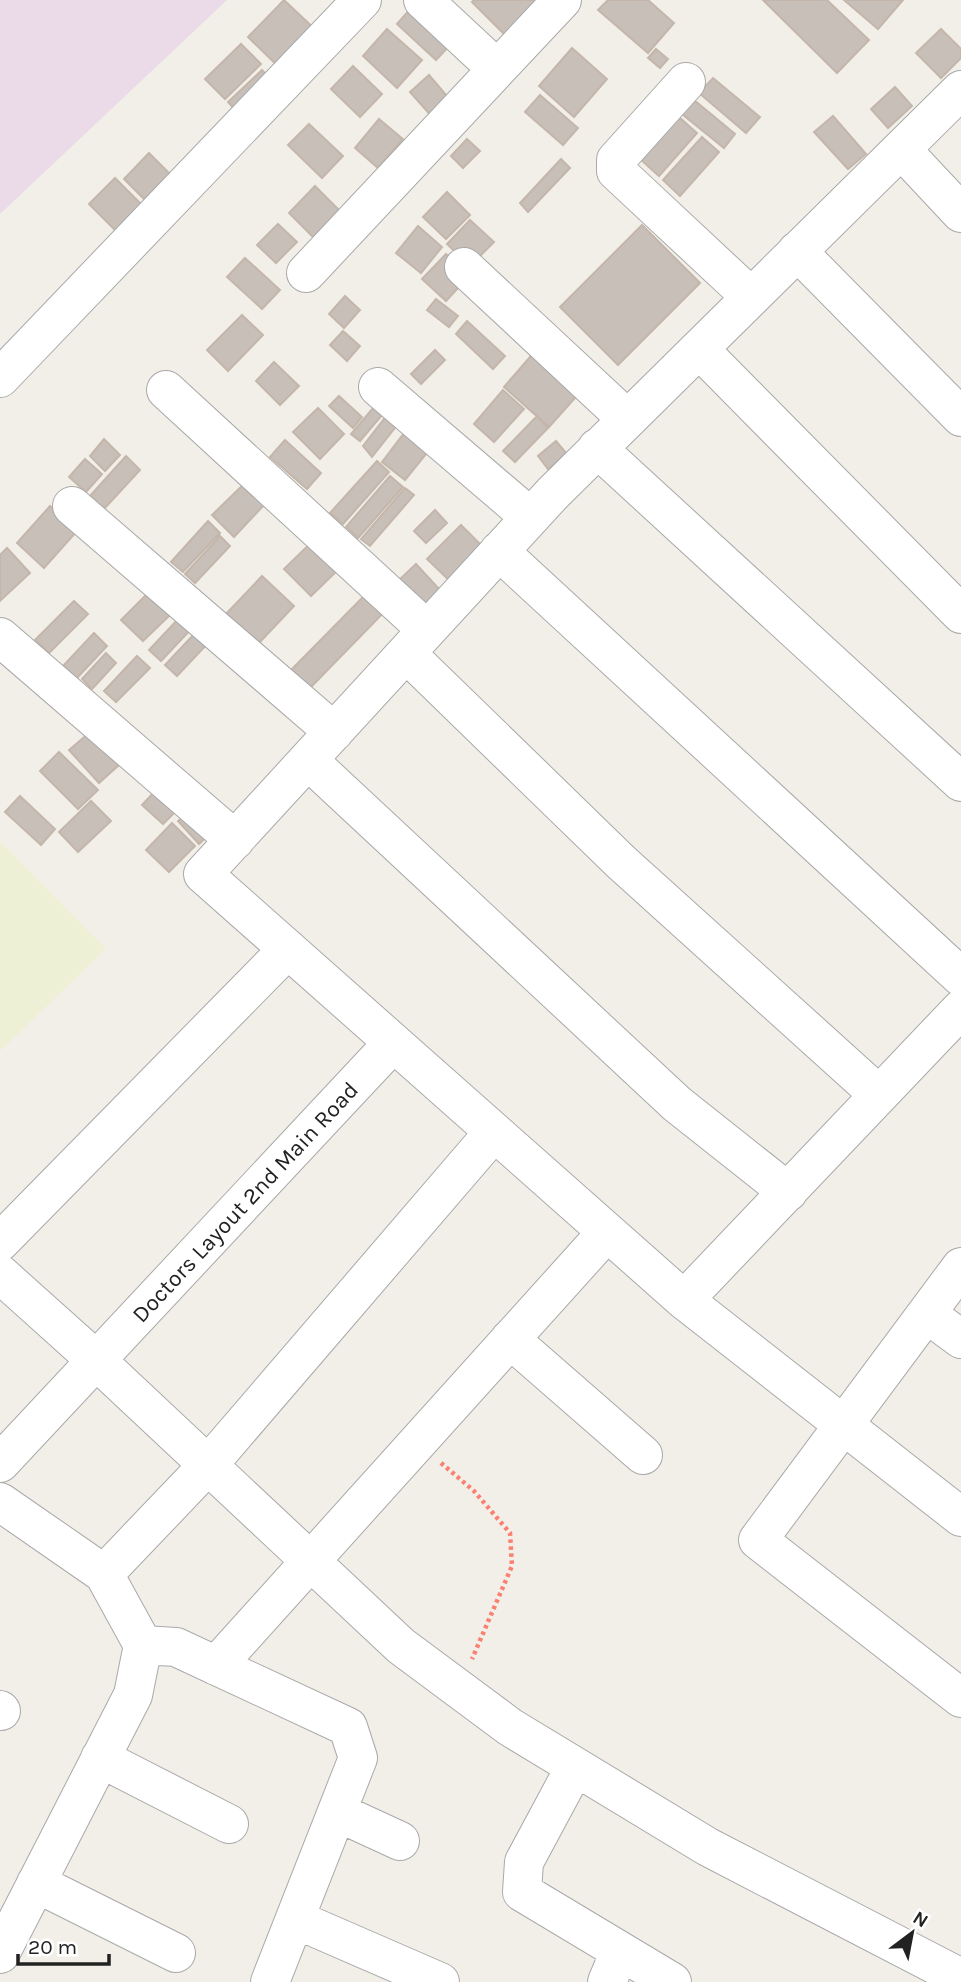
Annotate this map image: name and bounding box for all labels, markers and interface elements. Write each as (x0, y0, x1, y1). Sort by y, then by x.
street label: Doctors Layout 2nd Main Road (127, 1076, 364, 1328)
north arrow (877, 1898, 947, 1968)
text: N (909, 1906, 932, 1932)
scale bar (18, 1923, 108, 1967)
text: 20 m (28, 1935, 77, 1959)

